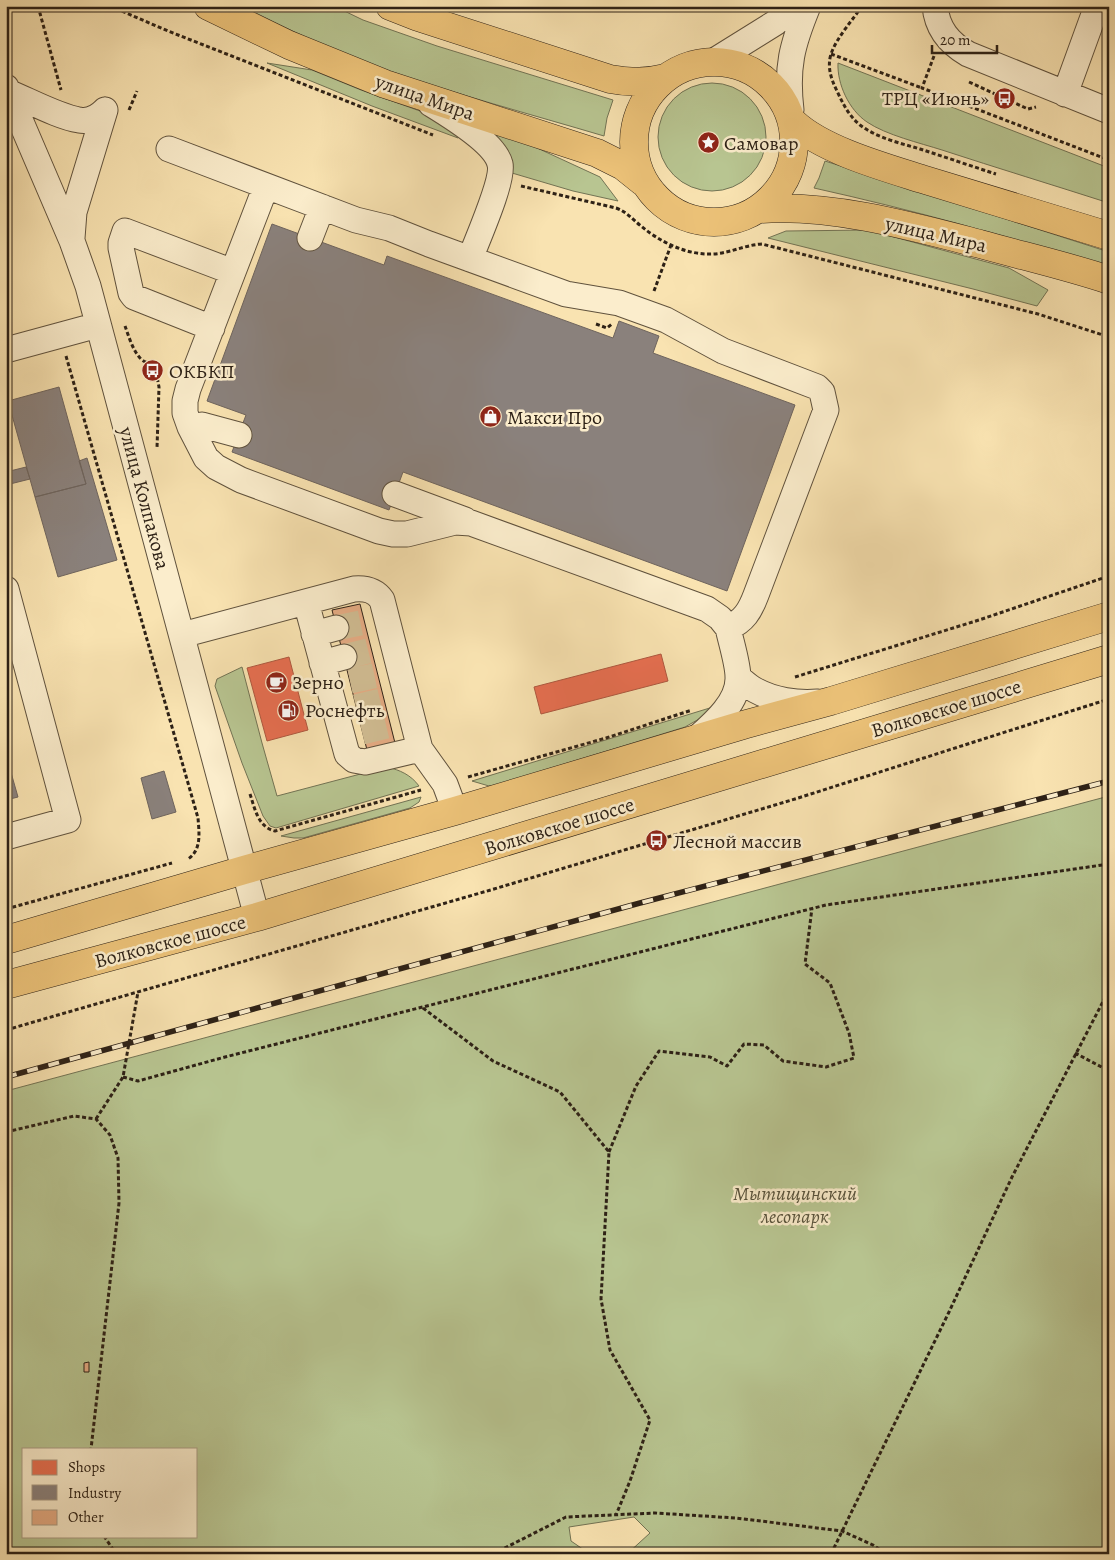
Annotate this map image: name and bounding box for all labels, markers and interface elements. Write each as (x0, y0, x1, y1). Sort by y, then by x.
scale bar (932, 22, 998, 54)
text: 20 m (940, 30, 971, 50)
street label: улица Мира (371, 68, 479, 127)
place label: ТРЦ «Июнь» (882, 85, 989, 112)
bus stop icon: ТРЦ «Июнь» (993, 86, 1017, 110)
place label: Самовар (724, 130, 799, 157)
place icon: Самовар (696, 131, 720, 155)
street label: улица Мира (882, 209, 990, 259)
place label: ОКБКП (169, 358, 234, 385)
bus stop icon: ОКБКП (141, 359, 165, 383)
place label: Макси Про (507, 404, 602, 431)
shop icon: Макси Про (479, 405, 503, 429)
street label: улица Колпакова (112, 423, 177, 573)
place label: Зерно (292, 669, 344, 696)
cafe icon: Зерно (264, 670, 288, 694)
street label: Волковское шоссе (868, 673, 1024, 744)
place label: Роснефть (305, 697, 385, 724)
fuel station icon: Роснефть (277, 698, 301, 722)
street label: Волковское шоссе (481, 791, 637, 862)
place label: Лесной массив (673, 828, 802, 855)
bus stop icon: Лесной массив (645, 829, 669, 853)
street label: Волковское шоссе (92, 908, 249, 975)
park label: Мытищинский лесопарк (733, 1180, 857, 1230)
legend (22, 1448, 198, 1538)
text: Shops (68, 1457, 105, 1477)
text: Industry (68, 1483, 122, 1503)
text: Other (68, 1507, 104, 1527)

